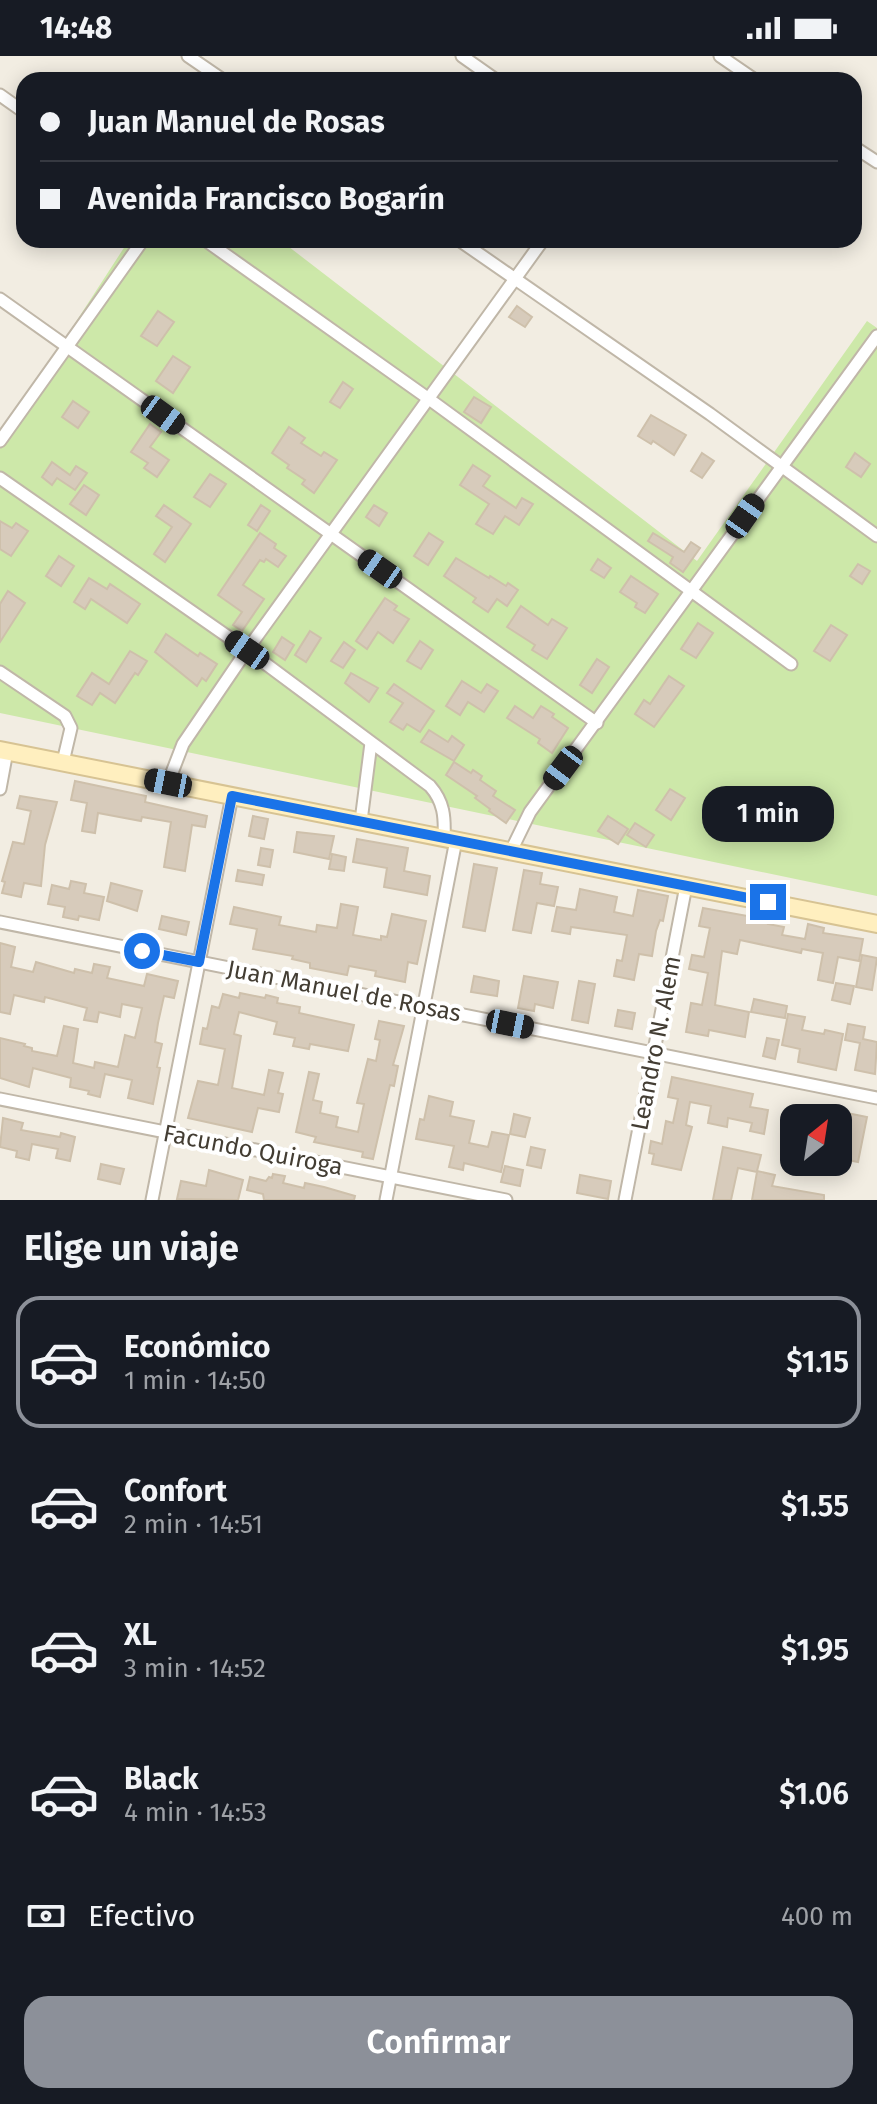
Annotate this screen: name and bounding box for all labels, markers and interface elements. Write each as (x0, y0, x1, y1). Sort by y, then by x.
text: 14:48 (40, 10, 112, 46)
text: Juan Manuel de Rosas (88, 104, 385, 140)
text: Avenida Francisco Bogarín (88, 181, 445, 217)
car (137, 391, 189, 439)
car (721, 489, 769, 543)
car (353, 545, 407, 593)
car (220, 626, 274, 674)
car (539, 742, 587, 794)
car (142, 767, 194, 799)
callout: 1 min (702, 786, 834, 842)
text: 1 min (737, 798, 799, 829)
route end (750, 884, 786, 920)
route start (124, 933, 160, 969)
street label: Leandro N. Alem (625, 953, 687, 1133)
street label: Juan Manuel de Rosas (225, 955, 463, 1027)
car (484, 1008, 536, 1040)
north arrow (780, 1104, 852, 1176)
map controls (780, 1104, 852, 1176)
street label: Facundo Quiroga (161, 1119, 345, 1181)
text: Elige un viaje (24, 1226, 239, 1270)
icon: car (28, 1326, 100, 1398)
text: Económico (124, 1329, 270, 1365)
text: $1.15 (786, 1344, 849, 1380)
text: 1 min · 14:50 (124, 1365, 266, 1396)
icon: car (28, 1470, 100, 1542)
text: Confort (124, 1473, 227, 1509)
text: $1.55 (781, 1488, 849, 1524)
text: 2 min · 14:51 (124, 1509, 263, 1540)
icon: car (28, 1614, 100, 1686)
text: XL (124, 1617, 157, 1653)
text: $1.95 (781, 1632, 849, 1668)
text: 3 min · 14:52 (124, 1653, 266, 1684)
icon: car (28, 1758, 100, 1830)
text: Black (124, 1761, 199, 1797)
text: $1.06 (779, 1776, 849, 1812)
text: 4 min · 14:53 (124, 1797, 267, 1828)
icon: cash (24, 1894, 68, 1938)
text: Efectivo (88, 1898, 195, 1934)
text: 400 m (781, 1901, 853, 1932)
button: Confirmar (24, 1996, 853, 2088)

